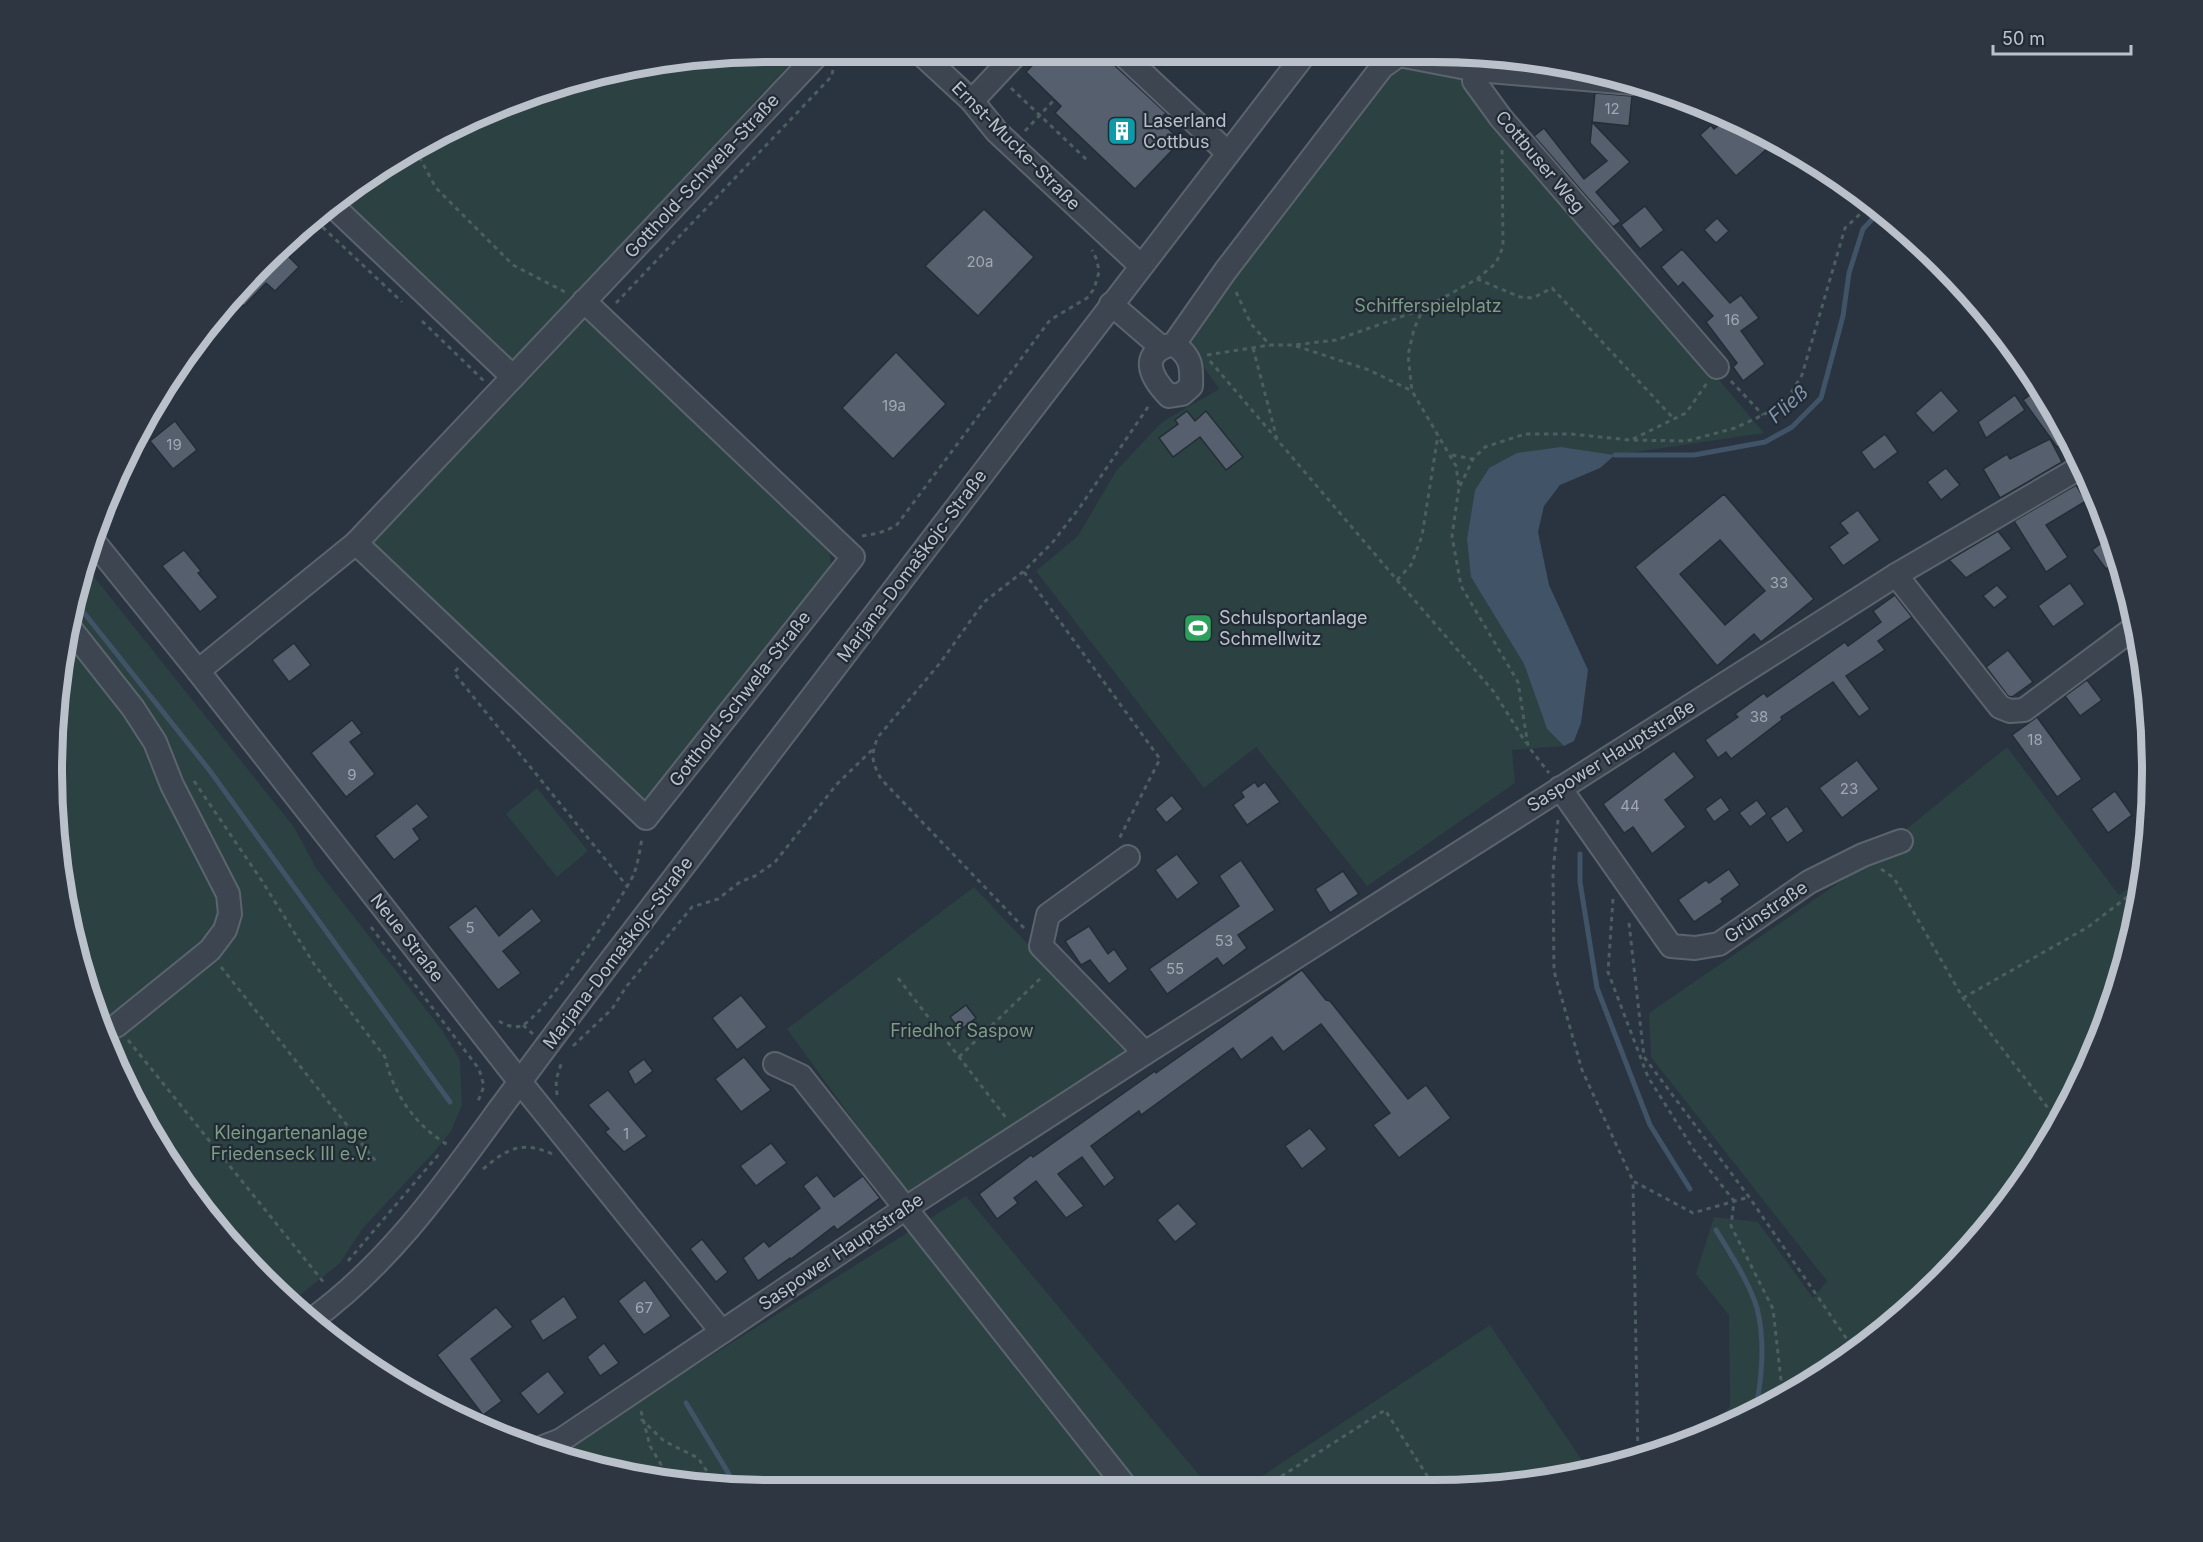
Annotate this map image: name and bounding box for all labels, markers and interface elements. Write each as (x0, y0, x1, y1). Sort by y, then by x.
scale bar (1993, 18, 2131, 56)
text: 50 m (2002, 28, 2045, 49)
street label: Ernst-Mucke-Straße (948, 77, 1085, 214)
street label: Gotthold-Schwela-Straße (620, 89, 783, 262)
house number: 12 (1604, 99, 1620, 118)
street label: Cottbuser Weg (1491, 106, 1589, 217)
place label: Laserland Cottbus (1143, 110, 1226, 152)
building icon: Laserland Cottbus (1106, 115, 1138, 147)
house number: 20a (966, 252, 994, 271)
park label: Schifferspielplatz (1354, 295, 1502, 316)
house number: 16 (1724, 310, 1740, 329)
water label: Fließ (1763, 380, 1813, 428)
house number: 19a (882, 396, 906, 415)
house number: 19 (166, 435, 182, 454)
street label: Marjana-Domaškojc-Straße (832, 465, 991, 666)
house number: 33 (1770, 573, 1788, 592)
street label: Gotthold-Schwela-Straße (665, 607, 815, 791)
place label: Schulsportanlage Schmellwitz (1219, 607, 1368, 649)
sports icon: Schulsportanlage Schmellwitz (1182, 612, 1214, 644)
street label: Saspower Hauptstraße (1523, 695, 1699, 816)
house number: 38 (1750, 707, 1768, 726)
house number: 18 (2027, 730, 2043, 749)
house number: 9 (347, 765, 357, 784)
house number: 23 (1840, 779, 1858, 798)
house number: 44 (1620, 796, 1640, 815)
street label: Marjana-Domaškojc-Straße (538, 852, 697, 1053)
street label: Grünstraße (1720, 876, 1811, 947)
street label: Neue Straße (366, 889, 448, 986)
house number: 5 (465, 918, 475, 937)
house number: 53 (1215, 931, 1233, 950)
house number: 55 (1166, 959, 1184, 978)
park label: Friedhof Saspow (890, 1020, 1034, 1041)
park label: Kleingartenanlage Friedenseck III e.V. (211, 1122, 371, 1164)
house number: 1 (623, 1124, 629, 1143)
street label: Saspower Hauptstraße (754, 1189, 927, 1315)
house number: 67 (635, 1298, 653, 1317)

